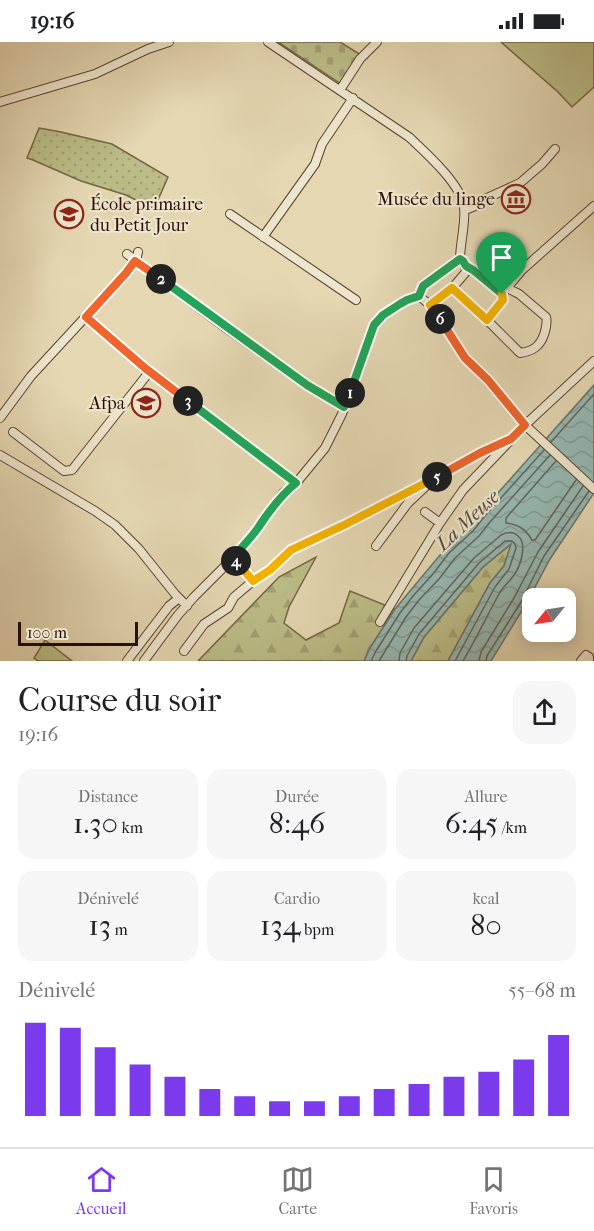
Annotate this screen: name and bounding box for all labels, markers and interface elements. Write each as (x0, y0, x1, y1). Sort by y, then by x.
text: 19:16 (30, 8, 74, 34)
museum icon: Musée du linge (500, 183, 532, 215)
place label: Musée du linge (377, 189, 495, 210)
place label: École primaire du Petit Jour (90, 193, 203, 236)
school or university icon: École primaire du Petit Jour (53, 198, 85, 230)
pin (476, 232, 527, 294)
icon: arrive (485, 241, 518, 274)
pin: 2 (146, 264, 176, 294)
text: 2 (157, 269, 165, 288)
pin: 6 (425, 304, 455, 334)
text: 6 (436, 309, 444, 328)
pin: 1 (335, 378, 365, 408)
text: 1 (347, 383, 353, 402)
pin: 3 (173, 386, 203, 416)
school or university icon: Afpa (130, 387, 162, 419)
text: 3 (185, 391, 191, 410)
place label: Afpa (88, 393, 126, 414)
pin: 5 (422, 462, 452, 492)
text: 5 (434, 467, 440, 486)
water label: La Meuse (429, 485, 504, 557)
pin: 4 (221, 546, 251, 576)
text: 4 (231, 551, 241, 570)
north arrow (522, 588, 576, 642)
map controls (522, 588, 576, 642)
scale bar (18, 619, 138, 646)
text: 100 m (27, 623, 67, 642)
text: Course du soir (18, 681, 221, 720)
button: share (513, 681, 576, 744)
text: 19:16 (18, 723, 58, 746)
text: Distance (78, 787, 138, 806)
text: Durée (275, 787, 319, 806)
text: Allure (465, 787, 507, 806)
text: 1.30 (73, 806, 118, 841)
text: 8:46 (269, 806, 325, 841)
text: 6:45 (445, 806, 498, 841)
text: km (118, 818, 143, 837)
text: /km (498, 818, 527, 837)
text: Dénivelé (77, 889, 139, 908)
text: Cardio (274, 889, 320, 908)
text: kcal (473, 889, 499, 908)
text: 13 (88, 908, 111, 943)
text: 134 (260, 908, 301, 943)
text: 80 (470, 908, 502, 943)
text: m (111, 920, 128, 939)
text: bpm (301, 920, 334, 939)
text: Dénivelé (18, 979, 95, 1002)
text: 55–68 m (508, 979, 576, 1002)
tab: Accueil (76, 1163, 127, 1218)
tab: Carte (279, 1163, 317, 1218)
tab: Favoris (469, 1163, 518, 1218)

